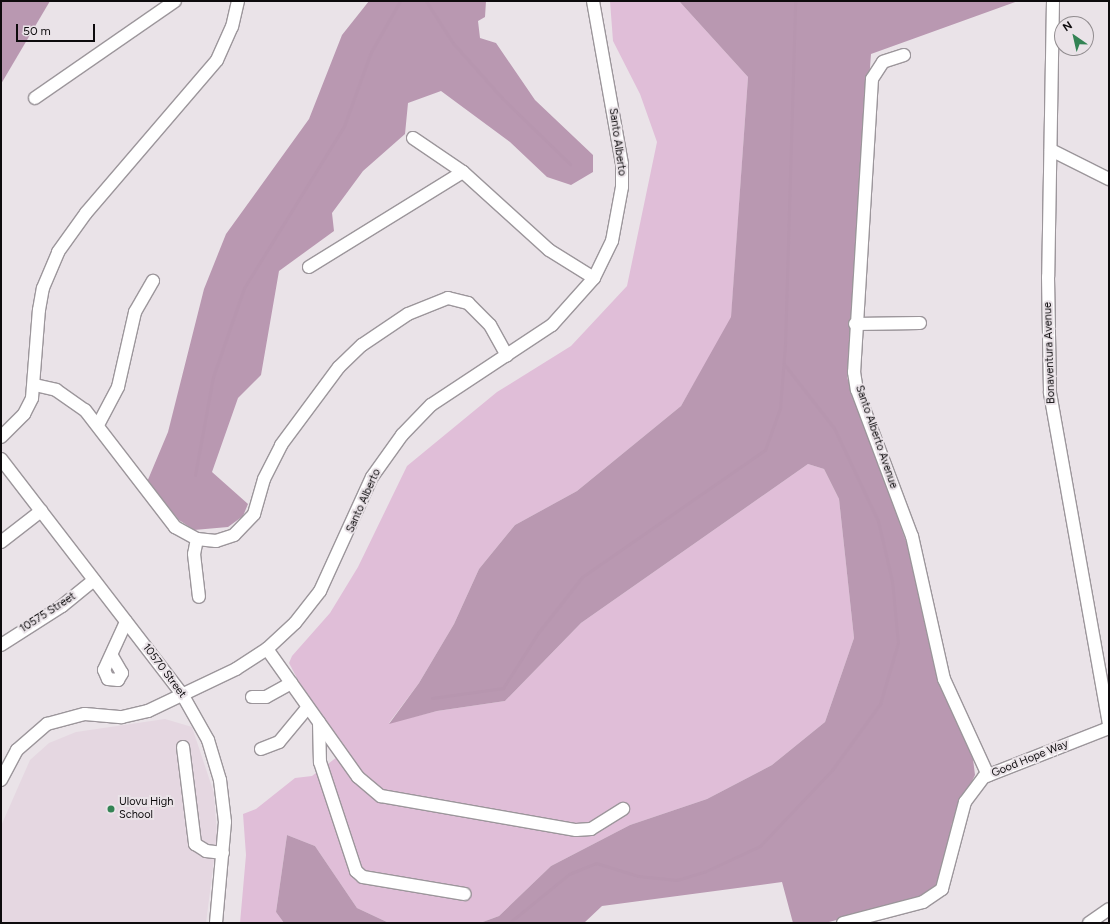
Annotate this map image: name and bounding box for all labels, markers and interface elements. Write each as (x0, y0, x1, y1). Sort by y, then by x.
scale bar (18, 16, 97, 42)
north arrow (1054, 16, 1094, 56)
text: N (1060, 19, 1075, 34)
text: 50 m (23, 24, 51, 38)
street label: Santo Alberto (606, 107, 628, 177)
street label: Bonaventura Avenue (1042, 302, 1058, 404)
street label: Santo Alberto Avenue (852, 384, 900, 490)
street label: Santo Alberto (344, 467, 384, 535)
street label: 10575 Street (18, 590, 78, 636)
street label: 10570 Street (139, 641, 189, 701)
street label: Good Hope Way (990, 738, 1070, 780)
place label: Ulovu High School (119, 796, 173, 822)
marker: Ulovu High School (106, 804, 116, 814)

